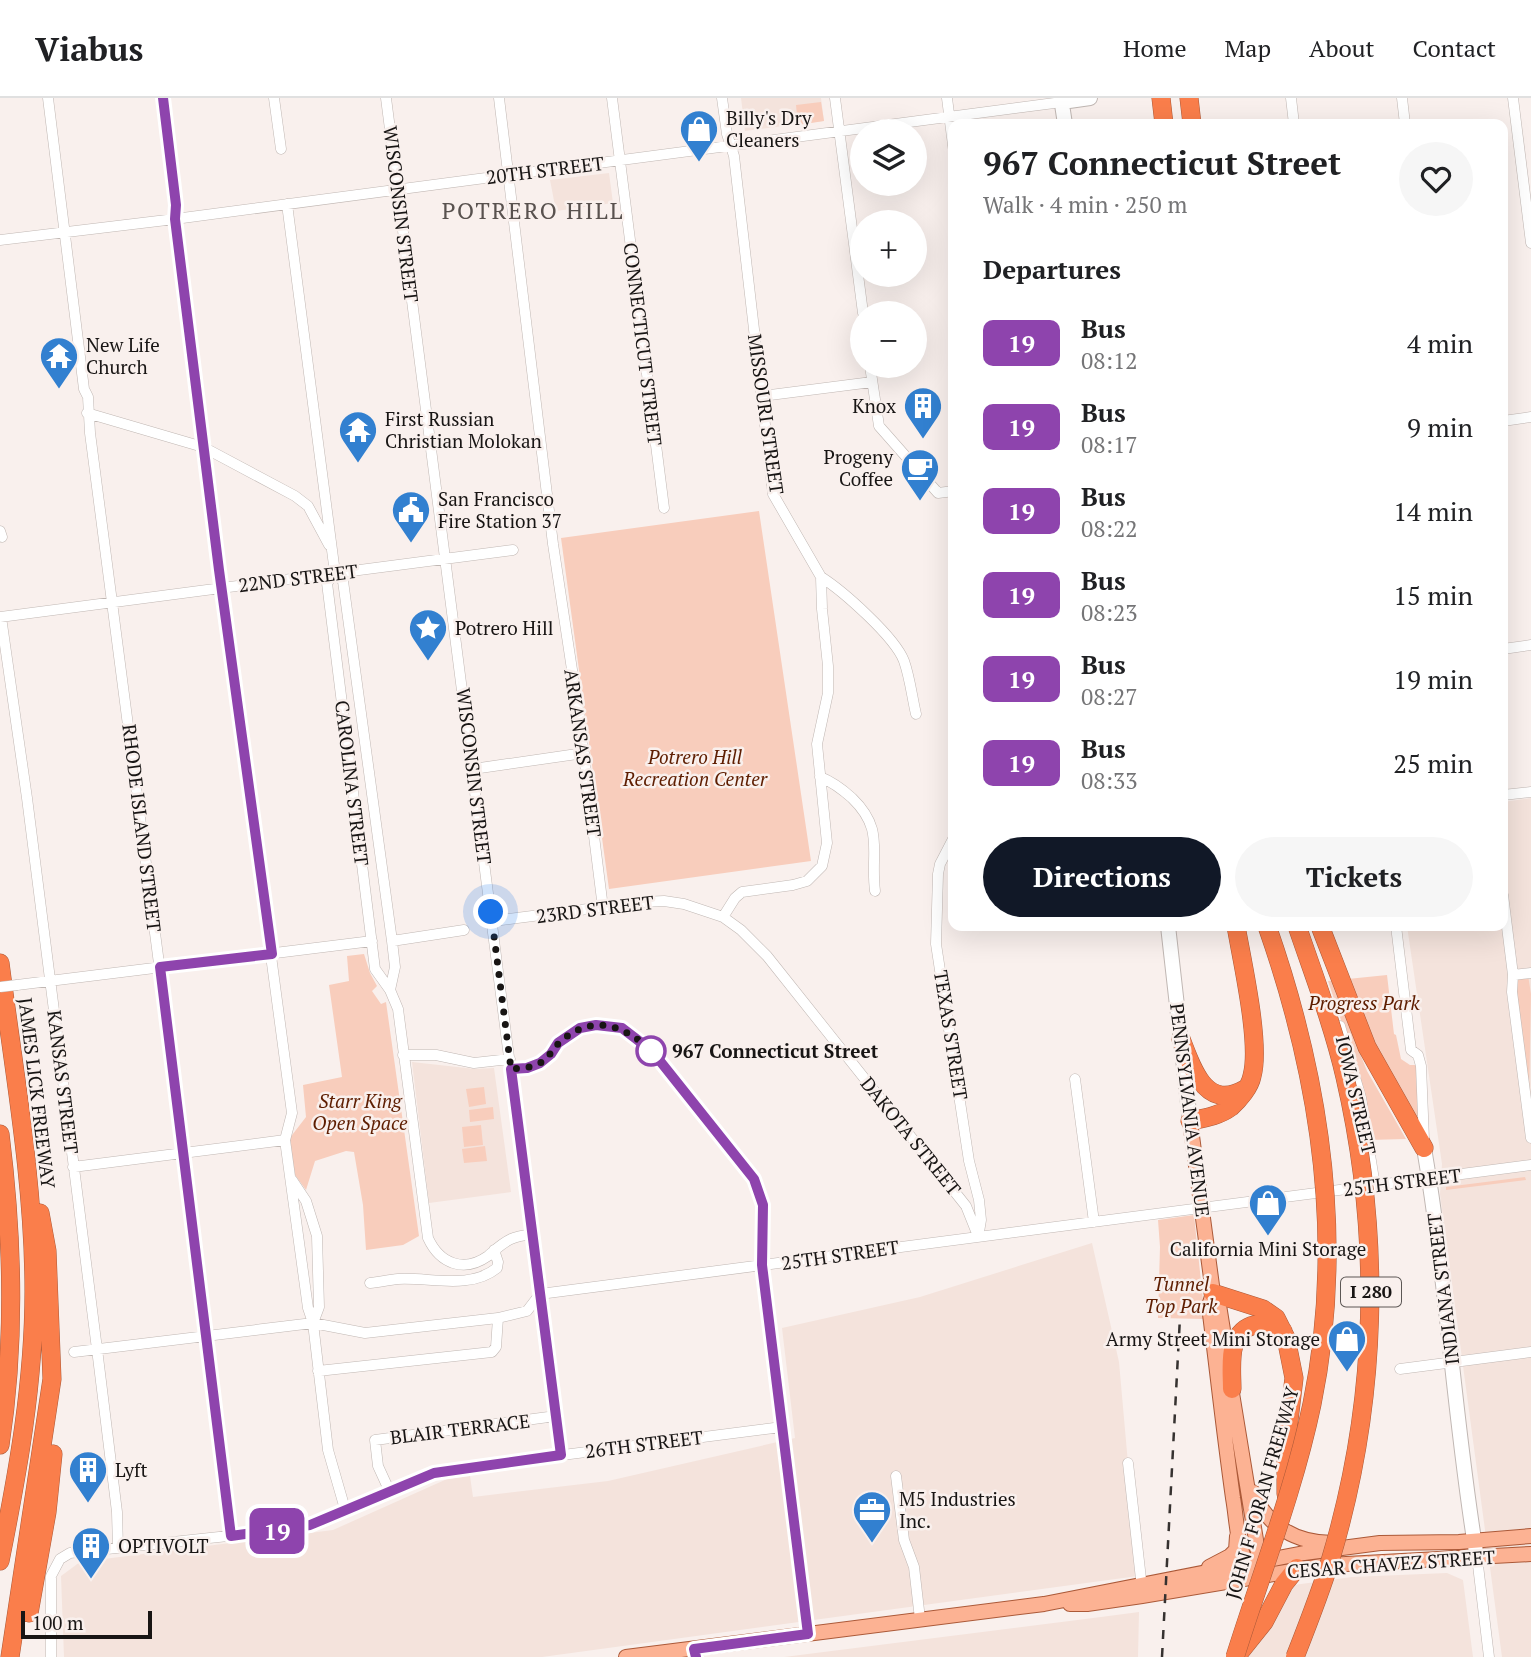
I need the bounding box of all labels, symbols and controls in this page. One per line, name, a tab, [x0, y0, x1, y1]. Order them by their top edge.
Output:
text: Viabus	[35, 27, 143, 70]
text: Home	[1123, 32, 1187, 64]
text: Map	[1225, 32, 1271, 64]
text: About	[1309, 32, 1375, 64]
text: Contact	[1413, 32, 1496, 64]
place label: Billy's Dry Cleaners	[726, 105, 812, 152]
shop icon: Billy's Dry Cleaners	[678, 108, 720, 163]
map controls	[850, 119, 927, 378]
button: layers	[850, 119, 927, 196]
street label: WISCONSIN STREET	[378, 124, 425, 304]
text: 967 Connecticut Street	[983, 141, 1341, 184]
button: heart	[1399, 142, 1473, 216]
street label: 20TH STREET	[485, 150, 605, 189]
text: Walk · 4 min · 250 m	[983, 189, 1187, 220]
district label: POTRERO HILL	[442, 195, 624, 226]
button: +	[850, 210, 927, 287]
street label: CONNECTICUT STREET	[619, 241, 668, 447]
text: Departures	[983, 252, 1121, 286]
button: −	[850, 301, 927, 378]
text: Bus	[1081, 311, 1126, 345]
text: 4 min	[1407, 326, 1473, 360]
text: 19	[1008, 327, 1035, 359]
place label: New Life Church	[86, 332, 160, 379]
street label: MISSOURI STREET	[743, 332, 790, 496]
temple icon: New Life Church	[38, 335, 80, 390]
text: 08:12	[1081, 345, 1138, 376]
building icon: Knox	[902, 385, 944, 440]
place label: Knox	[852, 393, 896, 418]
text: Bus	[1081, 395, 1126, 429]
place label: First Russian Christian Molokan	[385, 406, 542, 453]
temple icon: First Russian Christian Molokan	[337, 409, 379, 464]
text: 9 min	[1407, 410, 1473, 444]
text: 19	[1008, 411, 1035, 443]
text: 08:17	[1081, 429, 1138, 460]
place label: Progeny Coffee	[823, 444, 893, 491]
cafe icon: Progeny Coffee	[899, 447, 941, 502]
text: Bus	[1081, 479, 1126, 513]
place label: San Francisco Fire Station 37	[438, 486, 562, 533]
public building icon: San Francisco Fire Station 37	[390, 489, 432, 544]
text: 14 min	[1393, 494, 1473, 528]
text: 19	[1008, 495, 1035, 527]
text: 08:22	[1081, 513, 1138, 544]
street label: 22ND STREET	[237, 558, 359, 597]
text: Bus	[1081, 563, 1126, 597]
text: 15 min	[1393, 578, 1473, 612]
text: 19	[1008, 579, 1035, 611]
text: 08:23	[1081, 597, 1138, 628]
place icon: Potrero Hill	[407, 607, 449, 662]
place label: Potrero Hill	[455, 615, 553, 640]
text: Bus	[1081, 647, 1126, 681]
text: 19 min	[1393, 662, 1473, 696]
text: 19	[1008, 663, 1035, 695]
street label: ARKANSAS STREET	[559, 667, 608, 839]
text: 08:27	[1081, 681, 1138, 712]
street label: WISCONSIN STREET	[451, 686, 498, 866]
street label: CAROLINA STREET	[330, 699, 375, 867]
street label: RHODE ISLAND STREET	[117, 723, 168, 934]
text: Bus	[1081, 731, 1126, 765]
park label: Potrero Hill Recreation Center	[622, 744, 768, 791]
text: 25 min	[1393, 746, 1473, 780]
text: 19	[1008, 747, 1035, 779]
text: 08:33	[1081, 765, 1138, 796]
button: Directions	[983, 837, 1221, 917]
button: Tickets	[1235, 837, 1473, 917]
street label: 23RD STREET	[535, 889, 655, 928]
your location	[473, 894, 508, 929]
street label: TEXAS STREET	[929, 968, 974, 1102]
park label: Progress Park	[1307, 990, 1421, 1015]
street label: JAMES LICK FREEWAY	[13, 996, 62, 1191]
street label: PENNSYLVANIA AVENUE	[1165, 1001, 1216, 1218]
street label: KANSAS STREET	[42, 1009, 85, 1155]
street label: IOWA STREET	[1331, 1033, 1382, 1157]
marker: 967 Connecticut Street	[636, 1036, 666, 1066]
place label: 967 Connecticut Street	[672, 1038, 879, 1063]
street label: DAKOTA STREET	[856, 1071, 967, 1200]
park label: Starr King Open Space	[312, 1088, 408, 1135]
street label: 25TH STREET	[1342, 1162, 1462, 1201]
shop icon: California Mini Storage	[1247, 1182, 1289, 1237]
street label: INDIANA STREET	[1421, 1211, 1464, 1366]
street label: 25TH STREET	[780, 1234, 901, 1275]
place label: California Mini Storage	[1170, 1236, 1366, 1261]
park label: Tunnel Top Park	[1145, 1271, 1218, 1318]
road number: I 280	[1341, 1278, 1401, 1307]
shop icon: Army Street Mini Storage	[1326, 1318, 1368, 1373]
place label: Army Street Mini Storage	[1106, 1326, 1320, 1351]
street label: JOHN F FORAN FREEWAY	[1219, 1383, 1304, 1602]
street label: BLAIR TERRACE	[389, 1408, 531, 1449]
street label: 26TH STREET	[584, 1424, 704, 1463]
building icon: Lyft	[67, 1449, 109, 1504]
place label: Lyft	[115, 1457, 147, 1482]
place label: M5 Industries Inc.	[899, 1486, 1016, 1533]
office icon: M5 Industries Inc.	[851, 1489, 893, 1544]
line badge: 19	[246, 1508, 308, 1554]
text: 19	[263, 1515, 291, 1547]
building icon: OPTIVOLT	[70, 1525, 112, 1580]
place label: OPTIVOLT	[118, 1533, 209, 1558]
street label: CESAR CHAVEZ STREET	[1286, 1544, 1496, 1583]
scale bar	[21, 1608, 152, 1640]
text: 100 m	[32, 1610, 83, 1635]

